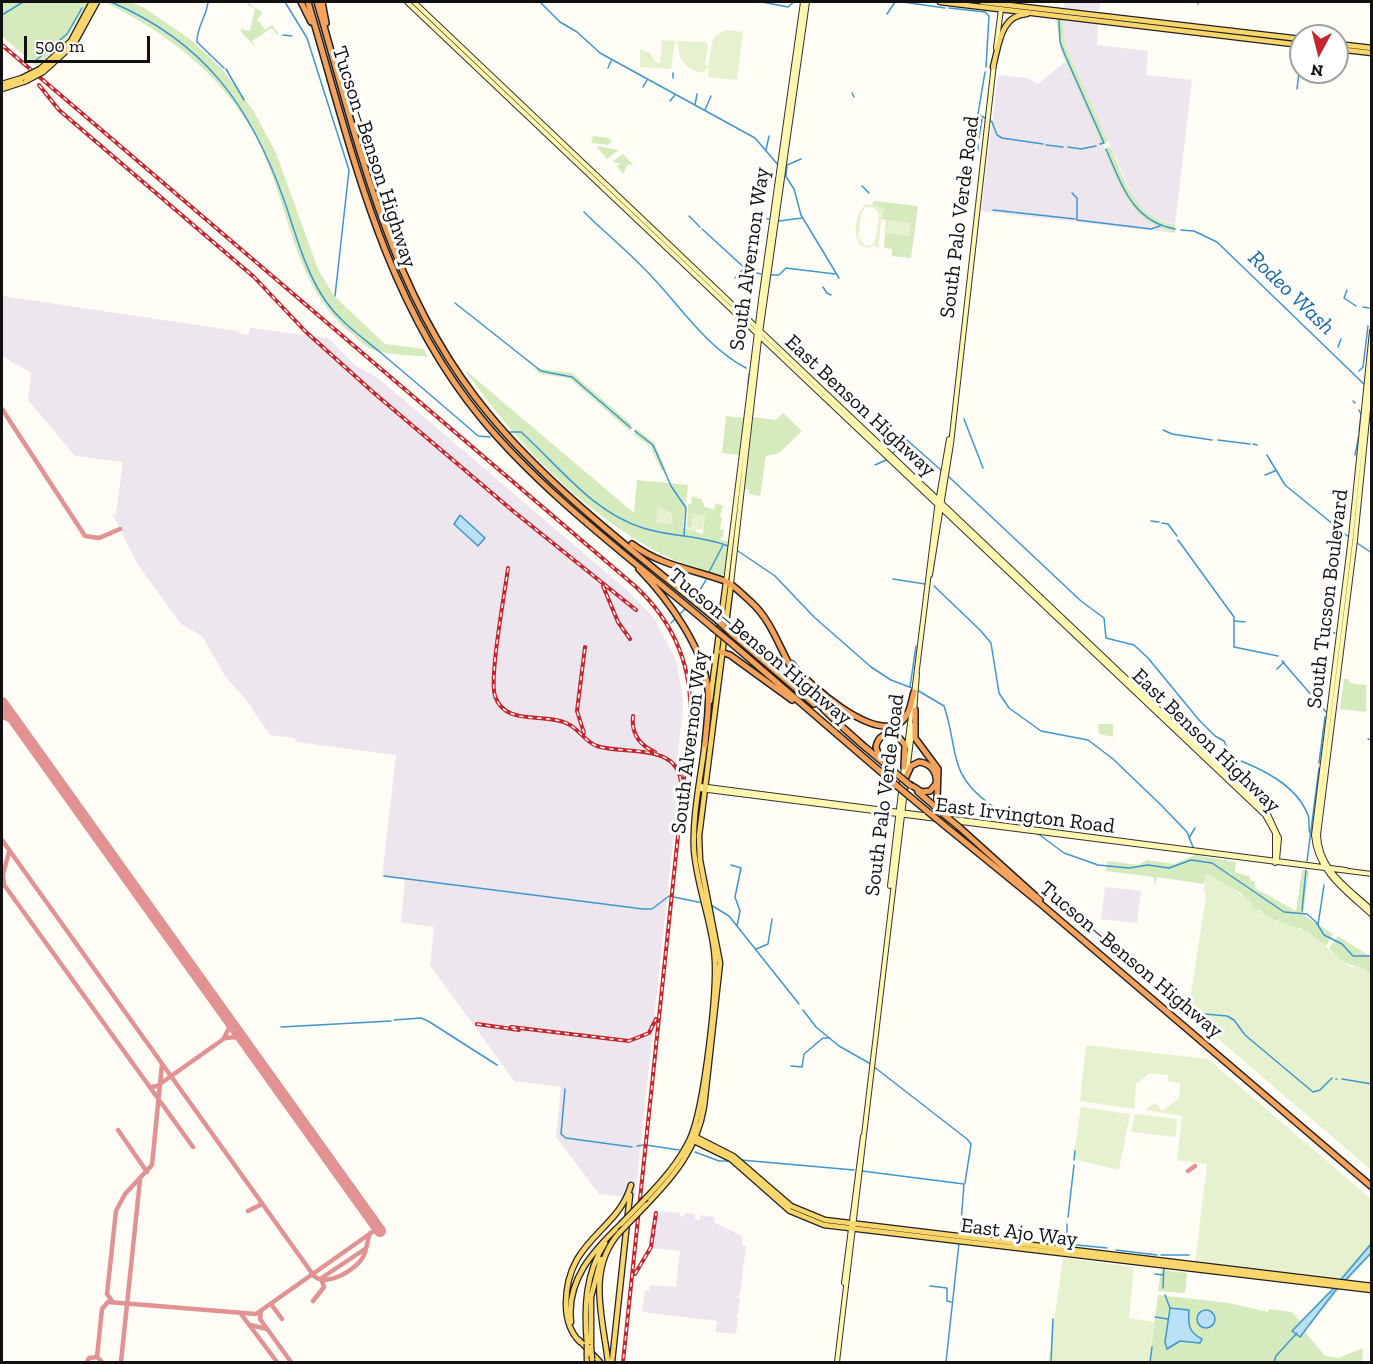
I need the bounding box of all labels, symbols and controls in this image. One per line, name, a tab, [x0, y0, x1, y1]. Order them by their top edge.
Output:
scale bar	[27, 24, 153, 62]
north arrow	[1289, 24, 1349, 84]
text: 500 m	[35, 35, 85, 57]
street label: Tucson–Benson Highway	[326, 43, 422, 271]
text: N	[1310, 60, 1324, 81]
street label: South Palo Verde Road	[935, 114, 985, 320]
street label: South Alvernon Way	[725, 166, 775, 352]
water label: Rodeo Wash	[1242, 245, 1340, 341]
street label: East Benson Highway	[779, 330, 941, 482]
street label: South Tucson Boulevard	[1302, 488, 1354, 710]
street label: Tucson–Benson Highway	[663, 563, 857, 731]
street label: South Alvernon Way	[666, 649, 714, 835]
street label: East Benson Highway	[1126, 664, 1286, 818]
street label: South Palo Verde Road	[860, 692, 910, 898]
street label: East Irvington Road	[934, 792, 1116, 840]
street label: Tucson–Benson Highway	[1034, 876, 1228, 1044]
street label: East Ajo Way	[959, 1213, 1079, 1253]

